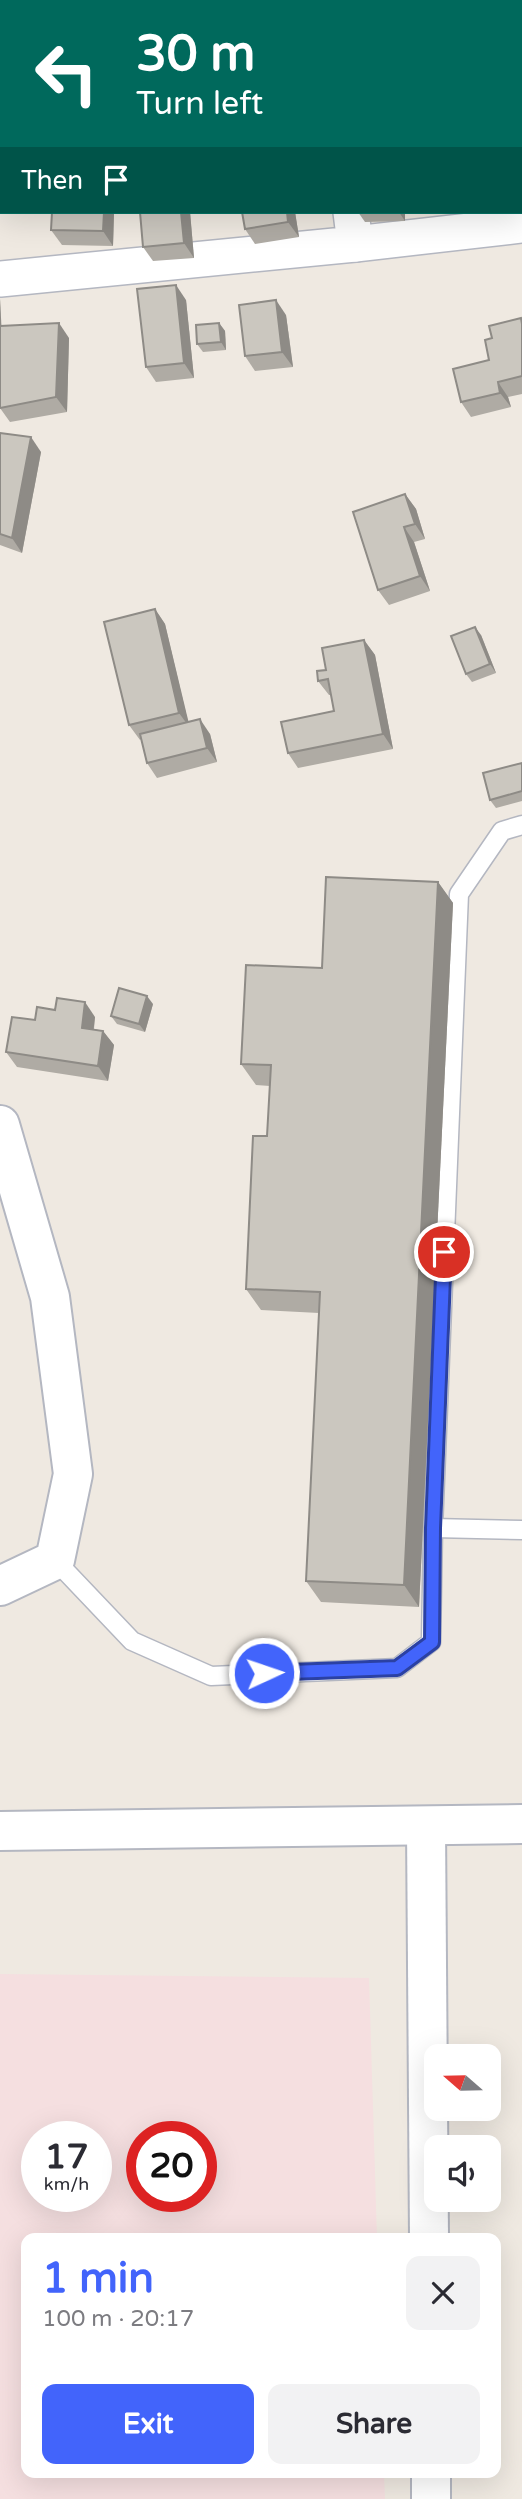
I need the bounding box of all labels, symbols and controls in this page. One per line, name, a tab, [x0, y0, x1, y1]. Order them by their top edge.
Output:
text: 30 m	[136, 25, 255, 84]
icon: left	[21, 28, 112, 119]
text: Turn left	[136, 85, 263, 123]
icon: arrive	[97, 161, 135, 199]
text: Then	[21, 165, 83, 196]
pin	[414, 1222, 474, 1282]
icon: arrive	[425, 1233, 463, 1271]
position arrow	[227, 1636, 301, 1710]
north arrow	[424, 2044, 500, 2121]
map controls	[424, 2044, 501, 2212]
speed limit sign: 20	[126, 2121, 217, 2212]
button: sound	[424, 2135, 501, 2212]
text: 17	[45, 2136, 88, 2178]
text: km/h	[44, 2173, 89, 2195]
text: 1 min	[42, 2253, 154, 2304]
button: close	[406, 2256, 480, 2330]
text: 100 m · 20:17	[42, 2305, 194, 2333]
button: Exit	[42, 2384, 254, 2464]
button: Share	[268, 2384, 480, 2464]

